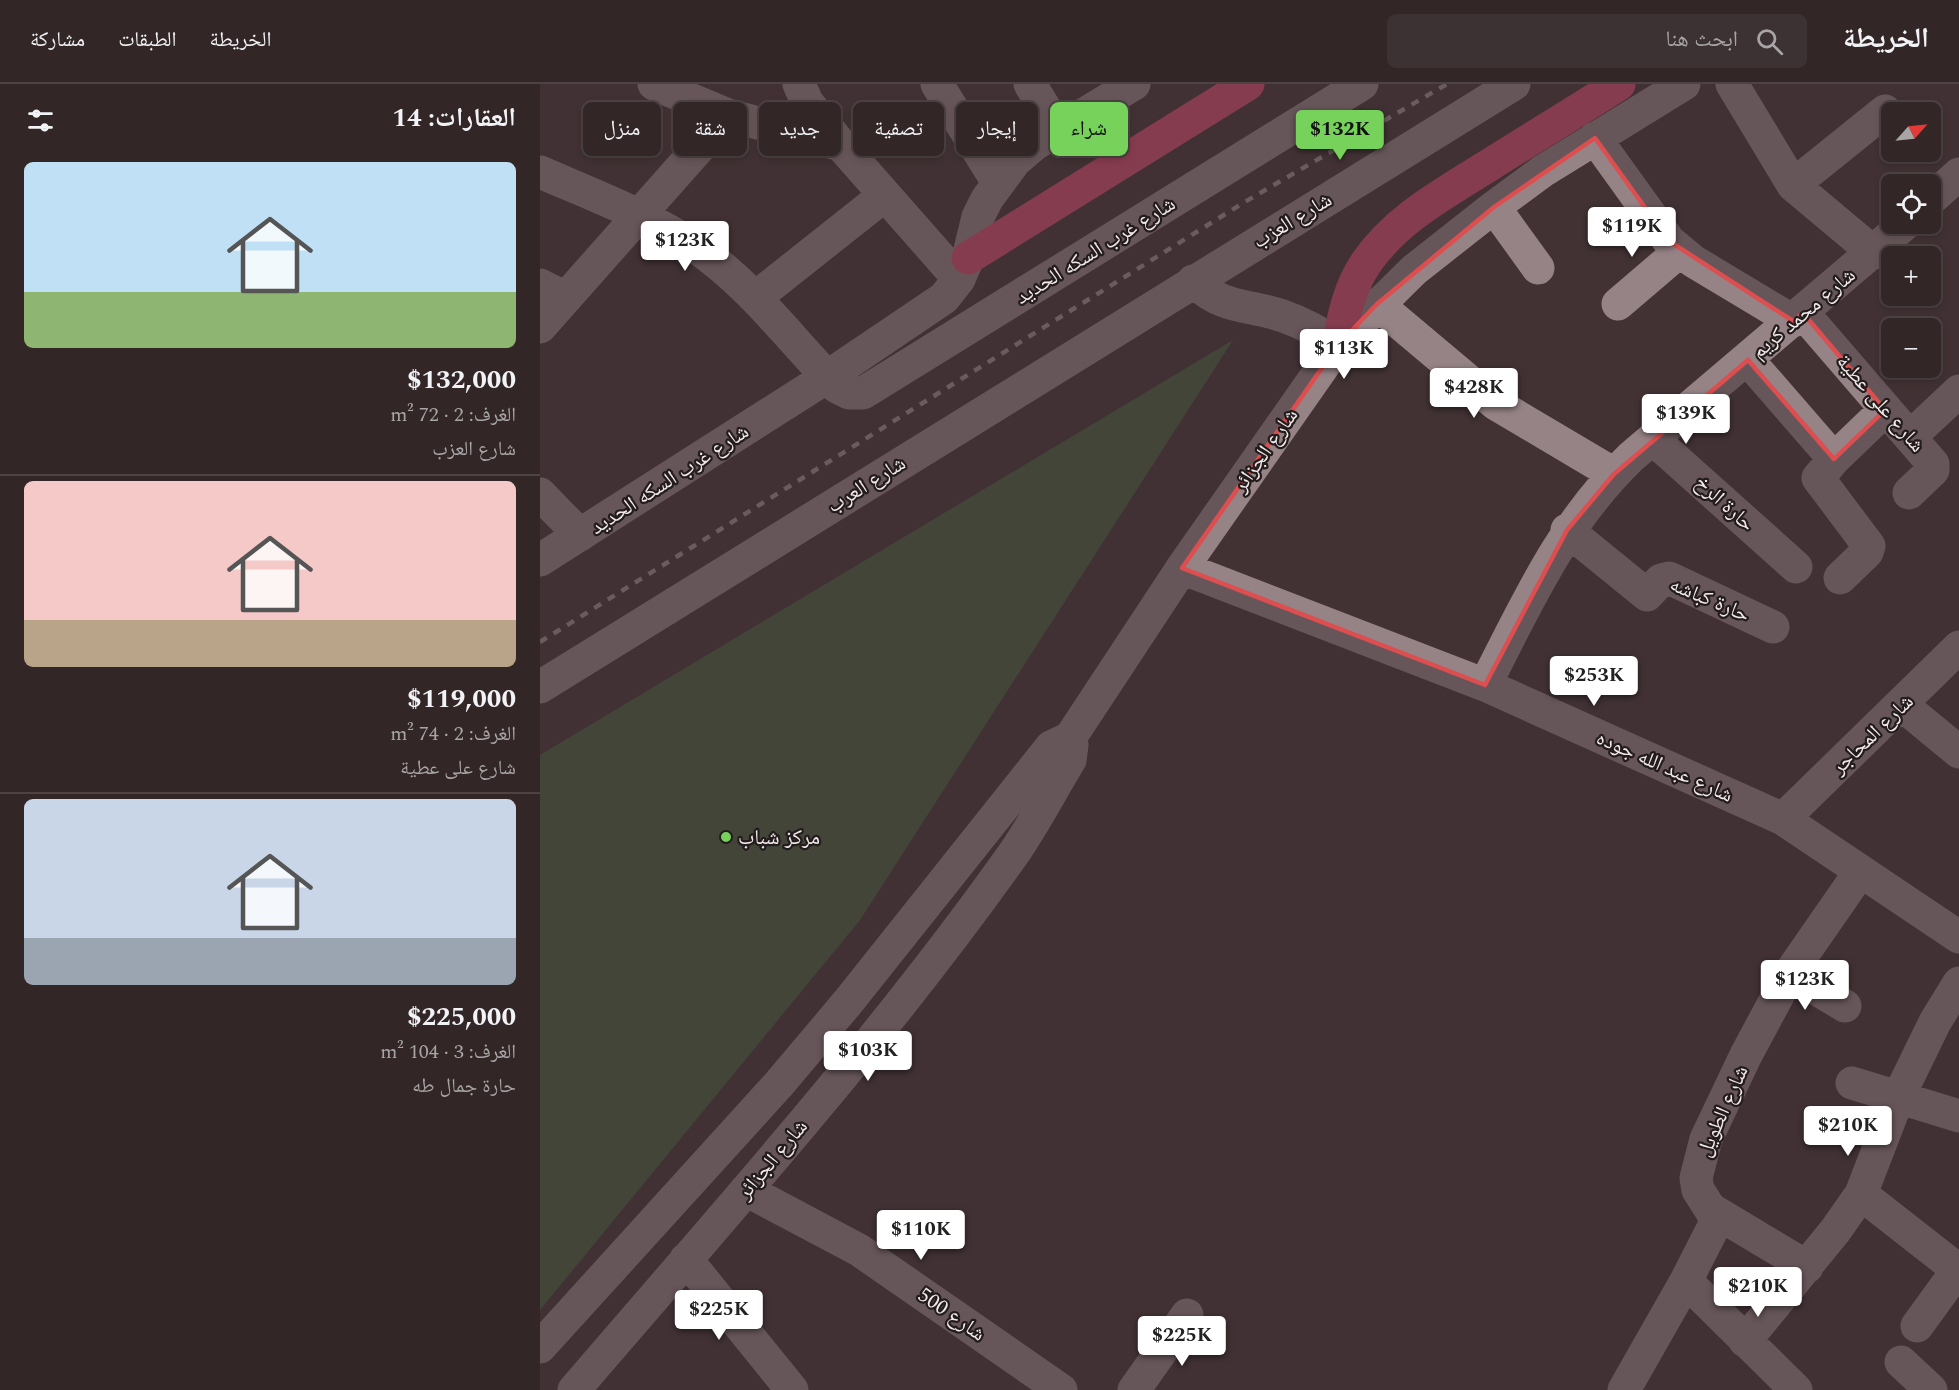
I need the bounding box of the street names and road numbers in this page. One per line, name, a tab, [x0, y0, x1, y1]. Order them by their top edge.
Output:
street label: شارع العزب	[1247, 184, 1338, 257]
street label: شارع غرب السكه الحديد	[1009, 189, 1182, 313]
street label: شارع محمد كريم	[1744, 260, 1863, 367]
street label: شارع على عطية	[1828, 347, 1932, 460]
street label: شارع الجزائر	[1225, 402, 1307, 500]
street label: شارع غرب السكه الحديد	[584, 416, 755, 543]
street label: شارع العرب	[821, 448, 912, 522]
street label: حارة الرخ	[1687, 468, 1762, 540]
street label: حارة كباشه	[1665, 569, 1755, 631]
street label: شارع المحاجر	[1823, 687, 1921, 783]
street label: شارع عبد الله جوده	[1591, 722, 1738, 811]
street label: شارع الطويل	[1689, 1060, 1757, 1162]
street label: شارع الجزائر	[729, 1112, 816, 1208]
street label: شارع 500	[911, 1280, 992, 1350]

